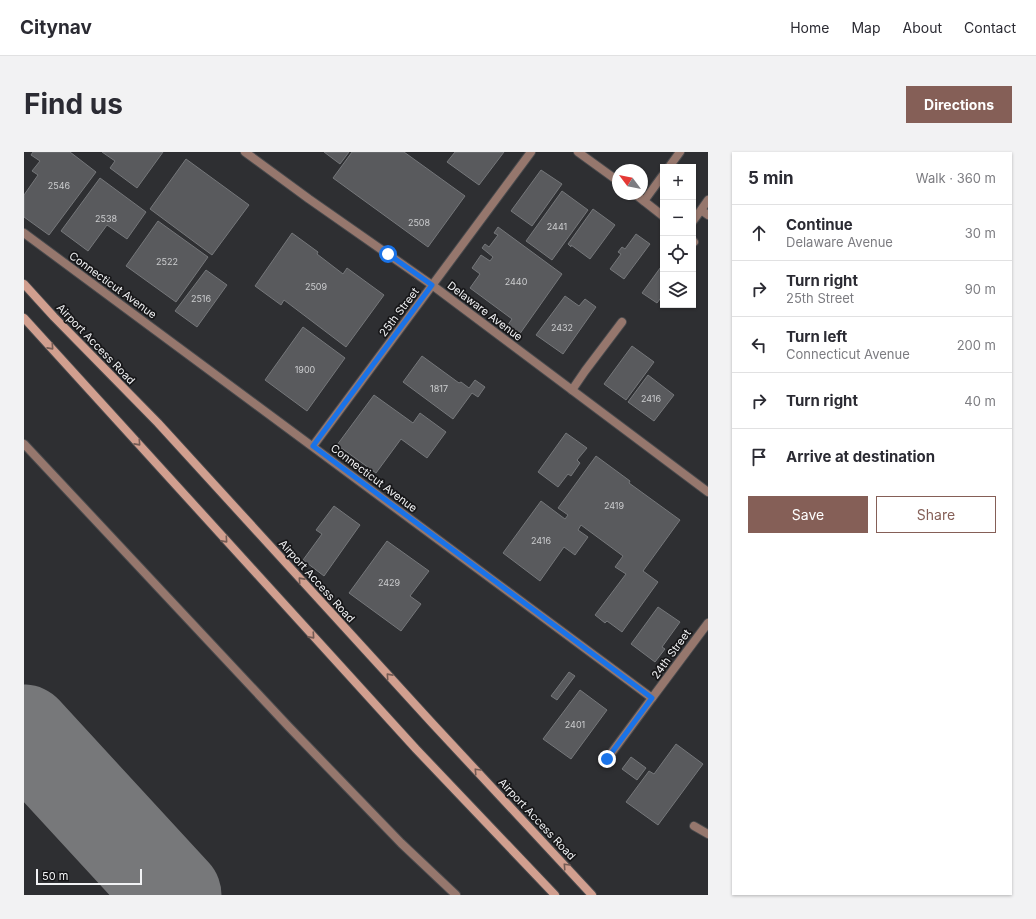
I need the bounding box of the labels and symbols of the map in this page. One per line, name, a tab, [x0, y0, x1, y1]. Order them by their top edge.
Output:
north arrow	[612, 164, 648, 200]
house number: 2546	[48, 180, 71, 191]
house number: 2538	[95, 213, 117, 224]
house number: 2508	[408, 217, 431, 228]
house number: 2441	[547, 221, 567, 232]
route start	[379, 245, 397, 263]
street label: Connecticut Avenue	[67, 249, 159, 321]
house number: 2522	[156, 256, 178, 267]
house number: 2440	[505, 276, 528, 287]
street label: Delaware Avenue	[445, 278, 525, 344]
house number: 2509	[305, 281, 328, 292]
street label: 25th Street	[376, 284, 422, 339]
house number: 2516	[191, 293, 212, 304]
street label: Airport Access Road	[54, 301, 138, 387]
house number: 2432	[551, 322, 573, 333]
one-way arrow	[46, 342, 53, 349]
house number: 1900	[295, 364, 316, 375]
house number: 1817	[430, 383, 448, 394]
house number: 2416	[641, 393, 662, 404]
one-way arrow	[133, 438, 140, 446]
street label: Connecticut Avenue	[328, 441, 420, 515]
house number: 2419	[604, 500, 625, 511]
one-way arrow	[220, 535, 227, 542]
house number: 2416	[531, 535, 552, 546]
street label: Airport Access Road	[276, 537, 358, 625]
one-way arrow	[298, 577, 306, 585]
house number: 2429	[378, 577, 401, 588]
street label: 24th Street	[648, 626, 694, 682]
one-way arrow	[307, 631, 315, 639]
one-way arrow	[386, 673, 393, 681]
house number: 2401	[565, 719, 585, 730]
route end	[598, 750, 616, 768]
one-way arrow	[475, 769, 482, 776]
street label: Airport Access Road	[495, 775, 579, 863]
one-way arrow	[563, 863, 570, 871]
scale bar	[36, 867, 142, 886]

